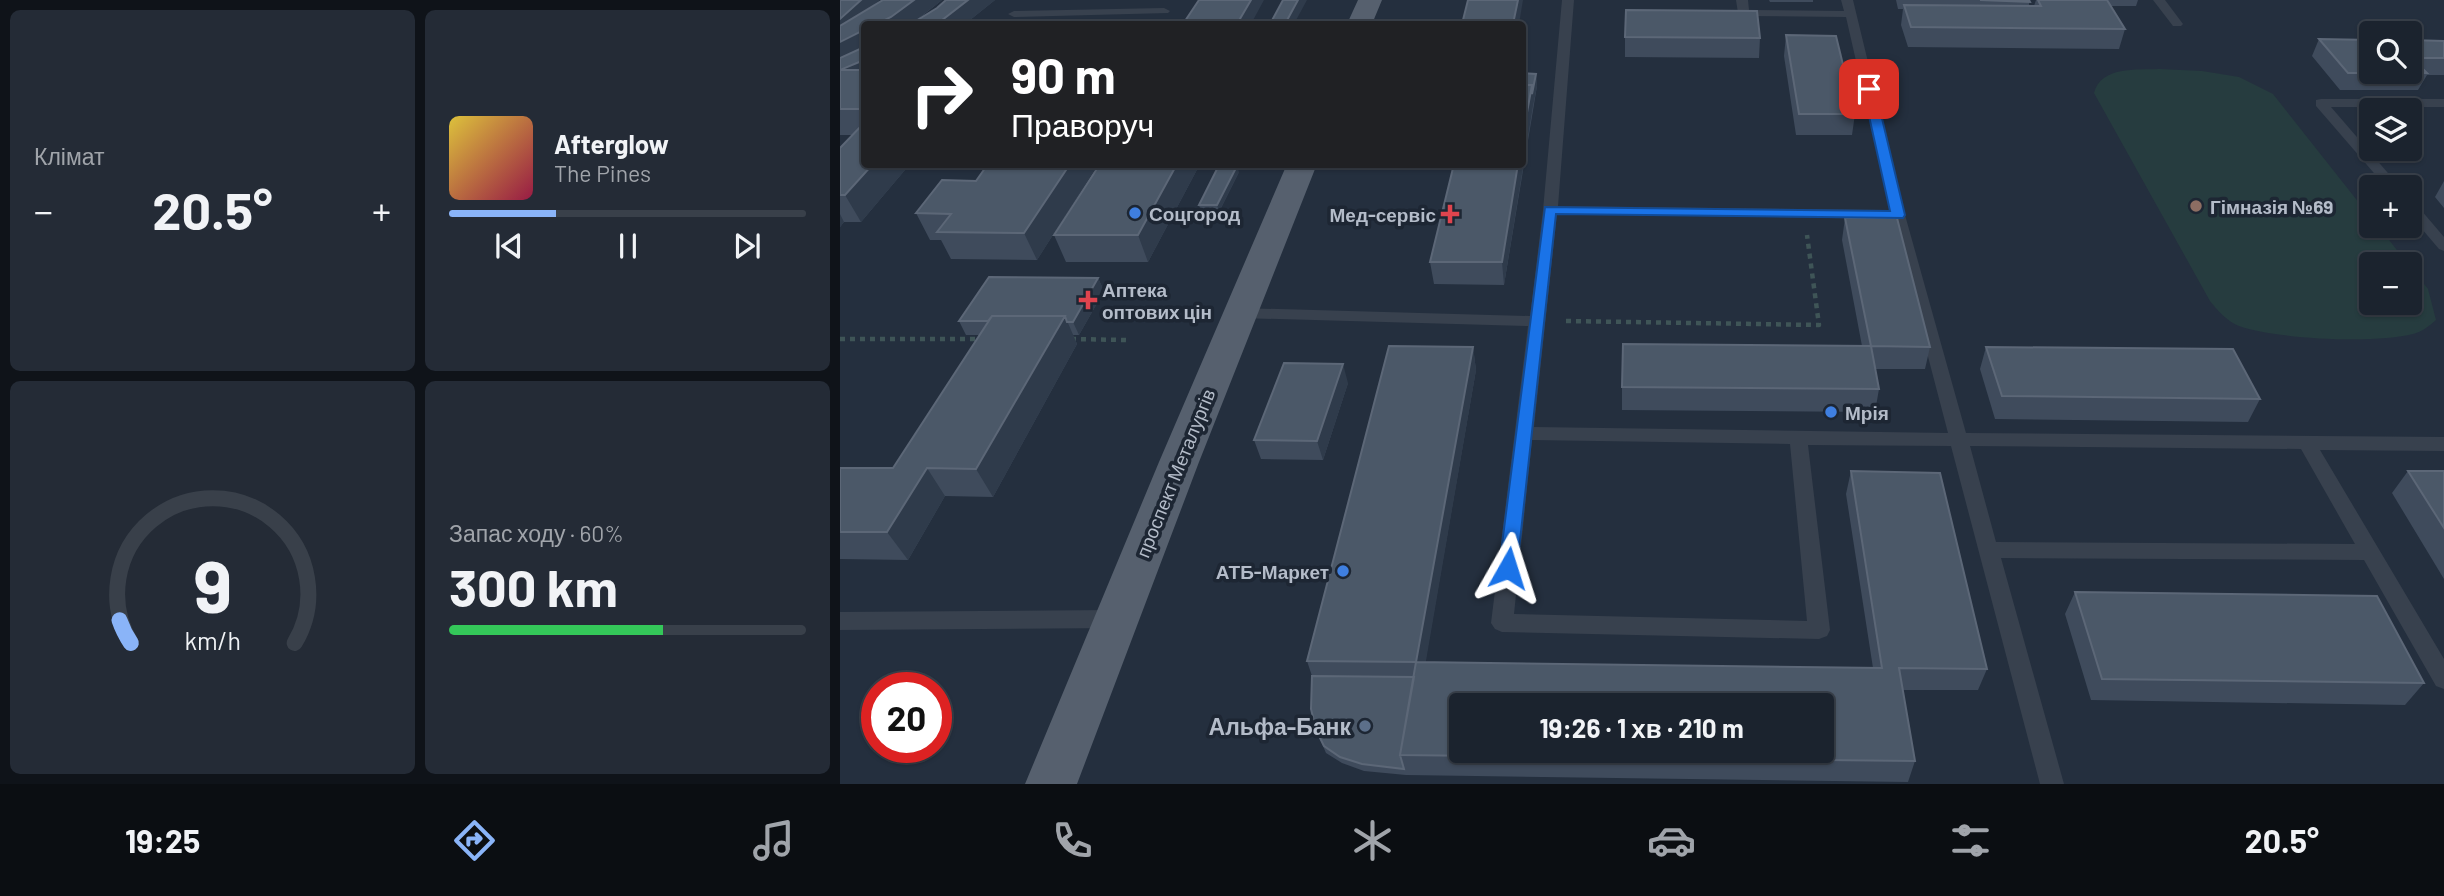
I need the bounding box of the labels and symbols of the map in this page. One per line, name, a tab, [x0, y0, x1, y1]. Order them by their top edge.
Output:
pin	[1839, 59, 1899, 119]
place label: Гімназія №69	[2210, 195, 2333, 218]
marker: Гімназія №69	[2188, 198, 2204, 214]
place label: Соцгород	[1149, 202, 1240, 225]
place label: Мед-сервіс	[1330, 203, 1436, 226]
marker: Соцгород	[1127, 205, 1143, 221]
marker: Мед-сервіс	[1442, 206, 1458, 222]
place label: Аптека оптових цін	[1102, 278, 1212, 323]
marker: Аптека оптових цін	[1080, 292, 1096, 308]
street label: проспект Металургів	[1131, 385, 1219, 561]
place label: Мрія	[1845, 401, 1889, 424]
marker: Мрія	[1823, 404, 1839, 420]
position arrow	[1471, 531, 1545, 605]
place label: АТБ-Маркет	[1216, 560, 1329, 583]
marker: АТБ-Маркет	[1335, 563, 1351, 579]
speed limit sign: 20	[861, 672, 952, 763]
place label: Альфа-Банк	[1209, 712, 1351, 740]
marker: Альфа-Банк	[1357, 718, 1373, 734]

